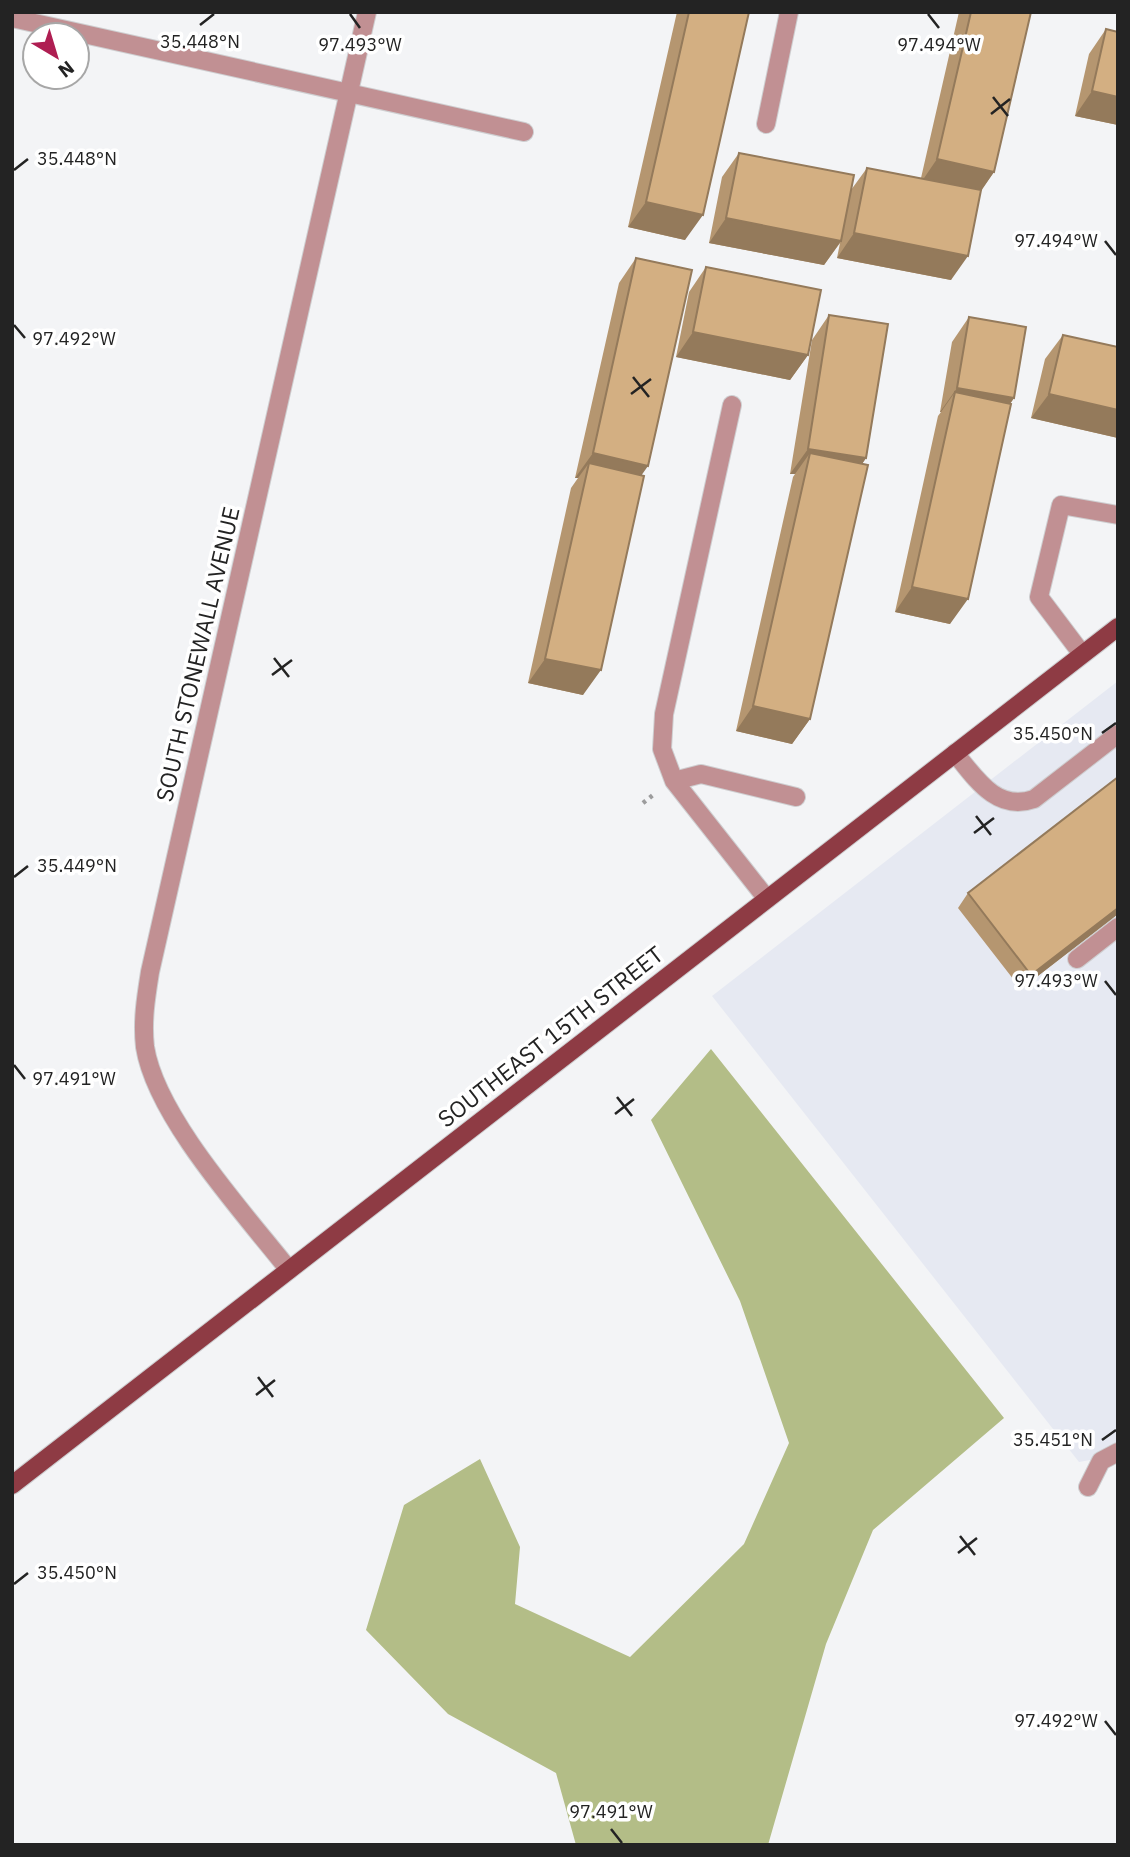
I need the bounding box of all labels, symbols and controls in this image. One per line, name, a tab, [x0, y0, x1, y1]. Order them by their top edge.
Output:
north arrow	[21, 21, 91, 91]
text: 35.448°N	[160, 30, 240, 53]
text: 97.493°W	[318, 33, 402, 56]
text: 97.494°W	[897, 33, 981, 56]
text: N	[54, 56, 79, 83]
text: 35.448°N	[37, 147, 117, 170]
text: 97.494°W	[1014, 229, 1098, 252]
text: 97.492°W	[32, 327, 116, 350]
street label: SOUTH STONEWALL AVENUE	[148, 504, 246, 804]
text: 35.450°N	[1013, 722, 1093, 745]
text: 35.449°N	[37, 854, 117, 877]
street label: SOUTHEAST 15TH STREET	[431, 939, 669, 1133]
text: 97.493°W	[1014, 969, 1098, 992]
text: 97.491°W	[32, 1067, 116, 1090]
text: 35.451°N	[1013, 1428, 1093, 1451]
text: 35.450°N	[37, 1561, 117, 1584]
text: 97.492°W	[1014, 1709, 1098, 1732]
text: 97.491°W	[569, 1800, 653, 1823]

